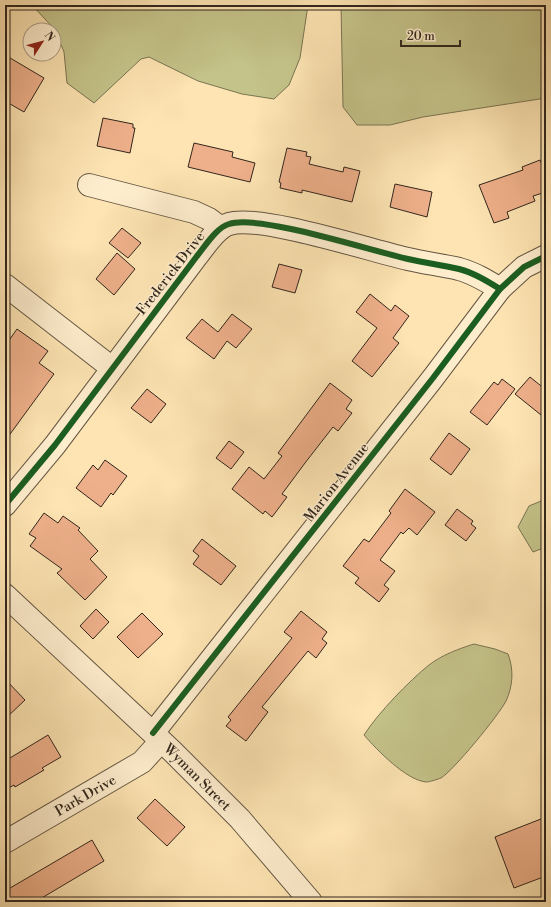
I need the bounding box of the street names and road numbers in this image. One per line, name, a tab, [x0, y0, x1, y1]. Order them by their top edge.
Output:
street label: Frederick Drive	[133, 228, 209, 319]
street label: Marion Avenue	[300, 439, 373, 526]
street label: Wyman Street	[159, 739, 235, 815]
street label: Park Drive	[52, 771, 120, 821]

